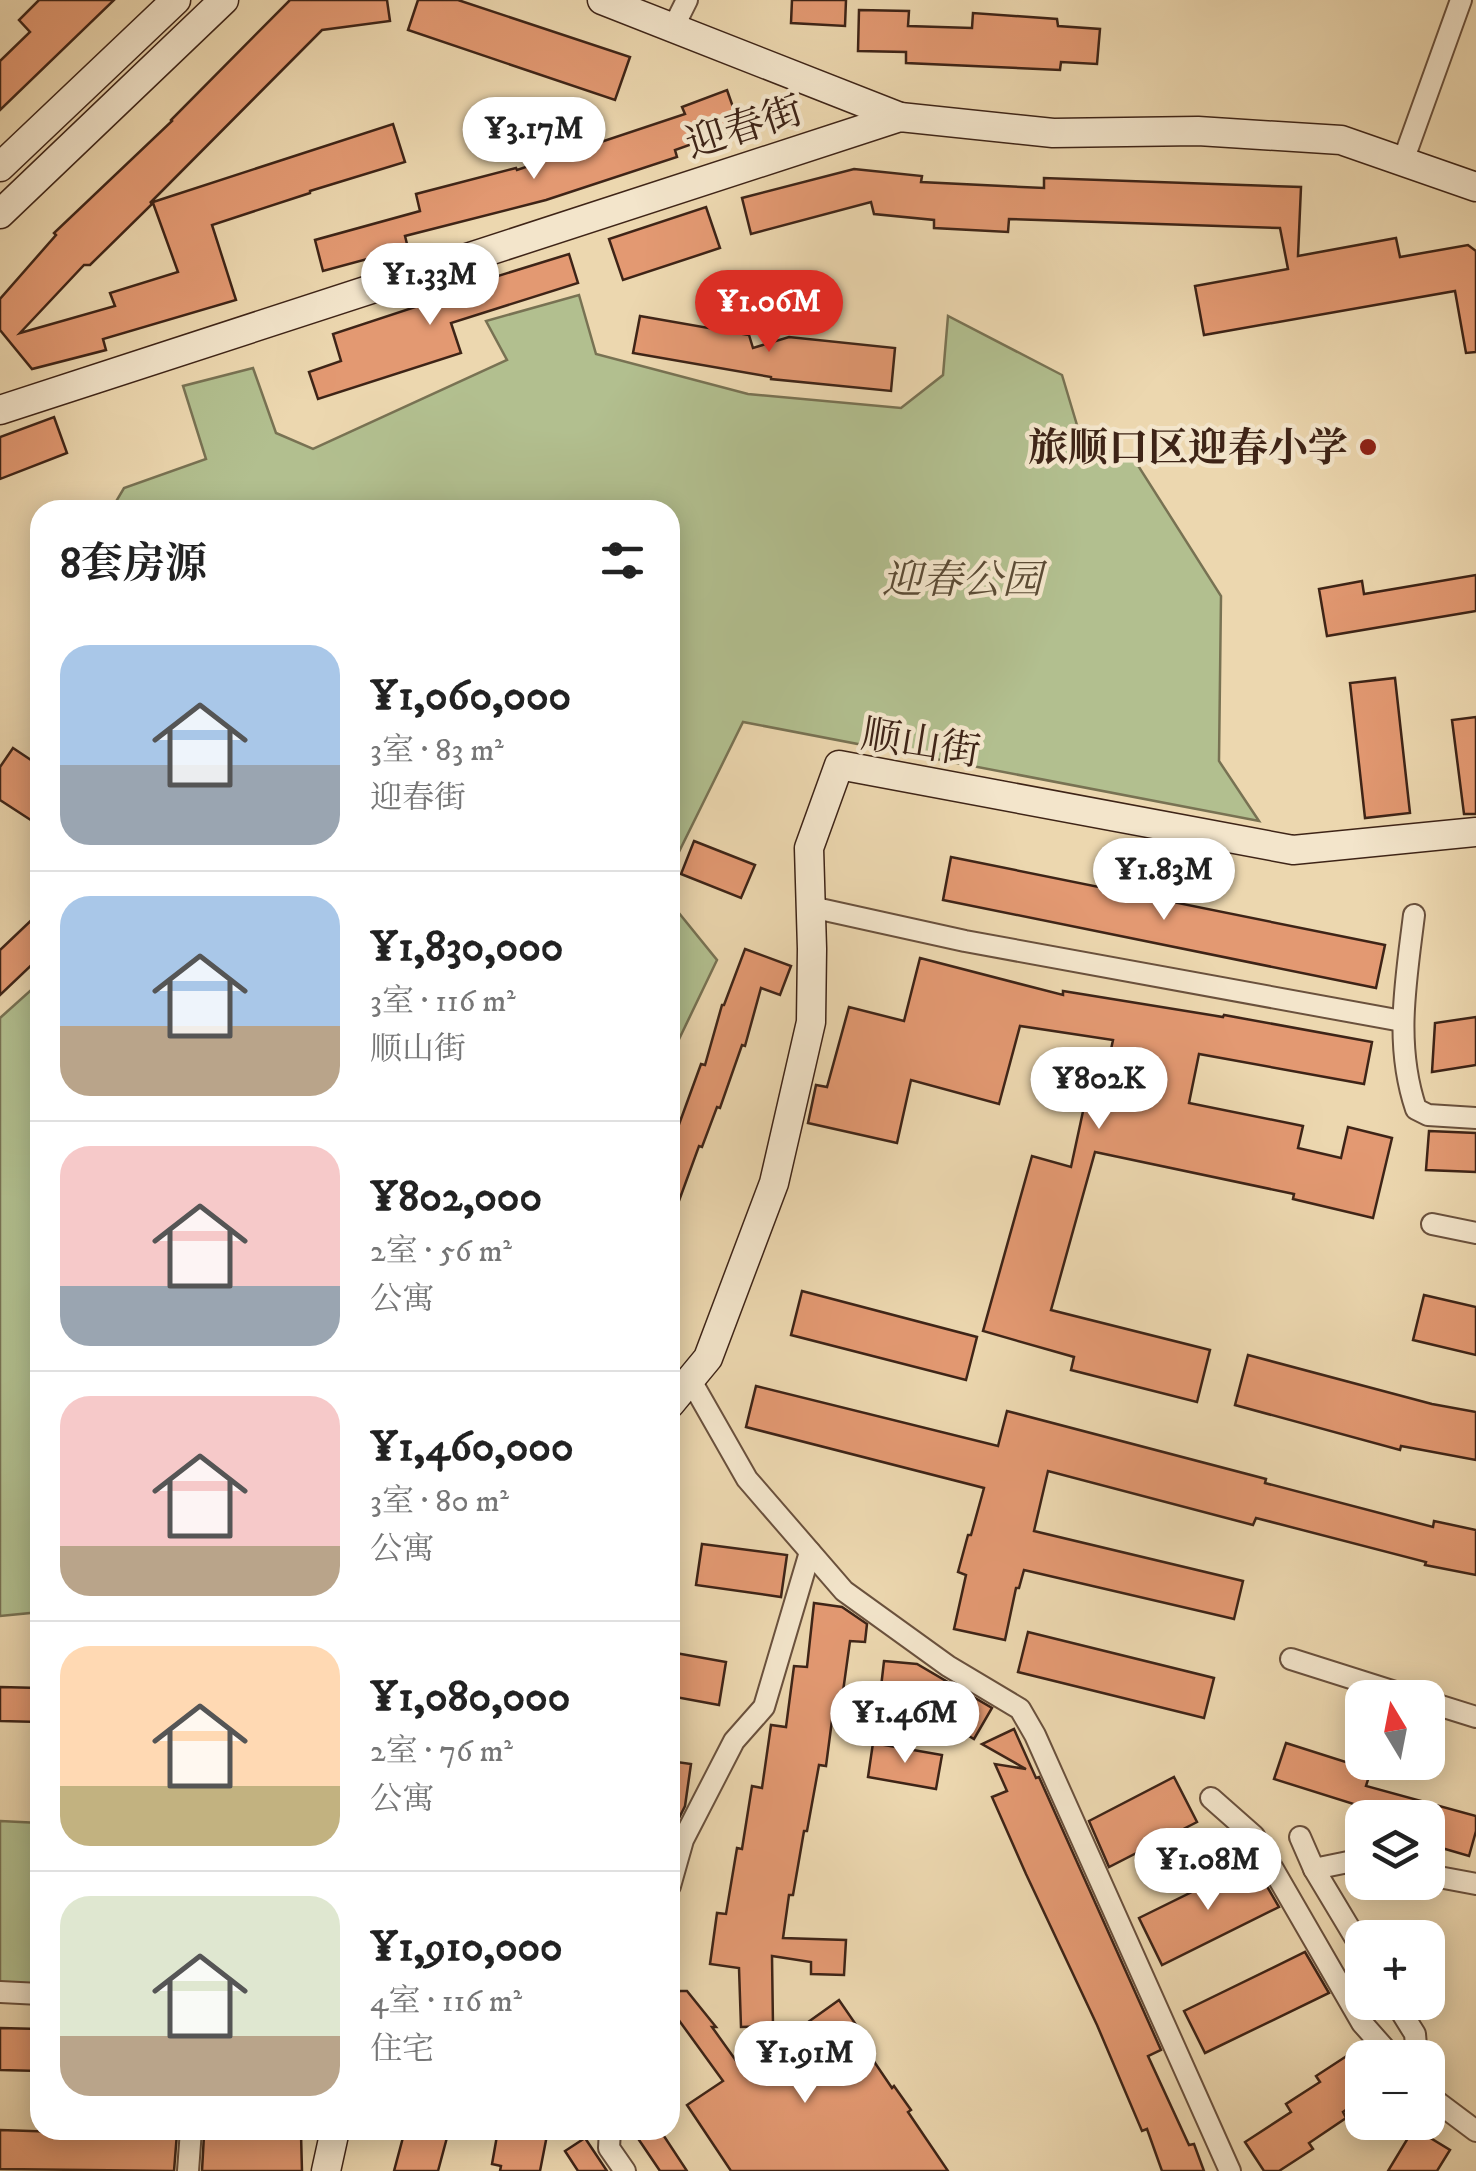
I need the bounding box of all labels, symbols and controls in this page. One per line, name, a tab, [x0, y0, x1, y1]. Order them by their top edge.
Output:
street label: 迎春街	[680, 87, 810, 171]
pin: ¥3.17M	[453, 97, 615, 182]
text: ¥3.17M	[485, 109, 583, 149]
pin: ¥1.33M	[349, 243, 511, 328]
text: ¥1.33M	[383, 255, 477, 295]
pin: ¥1.06M	[688, 270, 850, 355]
text: ¥1.06M	[717, 282, 821, 322]
place label: 旅顺口区迎春小学	[1028, 425, 1348, 475]
marker: 旅顺口区迎春小学	[1357, 436, 1379, 458]
icon: filters	[595, 533, 650, 588]
text: 8套房源	[60, 539, 207, 591]
park label: 迎春公园	[882, 557, 1048, 607]
text: ¥1,060,000	[370, 671, 571, 723]
icon: home	[140, 685, 260, 805]
street label: 顺山街	[857, 711, 984, 779]
text: 3室 · 83 m²	[370, 731, 504, 771]
text: 迎春街	[370, 779, 466, 819]
pin: ¥1.83M	[1083, 838, 1245, 923]
text: ¥1.83M	[1115, 850, 1213, 890]
text: ¥1,830,000	[370, 922, 563, 974]
icon: home	[140, 936, 260, 1056]
text: 3室 · 116 m²	[370, 982, 516, 1022]
text: 顺山街	[370, 1030, 466, 1070]
pin: ¥802K	[1029, 1047, 1169, 1132]
text: ¥802K	[1053, 1059, 1145, 1099]
text: ¥802,000	[370, 1172, 542, 1224]
icon: home	[140, 1186, 260, 1306]
text: 2室 · 56 m²	[370, 1232, 512, 1272]
text: 公寓	[370, 1280, 434, 1320]
text: ¥1,460,000	[370, 1422, 573, 1474]
icon: home	[140, 1436, 260, 1556]
text: 3室 · 80 m²	[370, 1482, 509, 1522]
text: 公寓	[370, 1530, 434, 1570]
text: ¥1,080,000	[370, 1672, 570, 1724]
north arrow	[1345, 1680, 1445, 1780]
map controls	[1345, 1680, 1445, 2140]
pin: ¥1.46M	[824, 1681, 986, 1766]
icon: home	[140, 1686, 260, 1806]
text: ¥1.46M	[852, 1693, 958, 1733]
text: 2室 · 76 m²	[370, 1732, 513, 1772]
text: 公寓	[370, 1780, 434, 1820]
button: layers	[1345, 1800, 1445, 1900]
pin: ¥1.08M	[1127, 1828, 1289, 1913]
text: ¥1.08M	[1156, 1840, 1260, 1880]
button: +	[1345, 1920, 1445, 2020]
text: ¥1,910,000	[370, 1922, 563, 1974]
icon: home	[140, 1936, 260, 2056]
text: 4室 · 116 m²	[370, 1982, 522, 2022]
pin: ¥1.91M	[724, 2021, 886, 2106]
text: 住宅	[370, 2030, 434, 2070]
text: ¥1.91M	[756, 2033, 854, 2073]
button: −	[1345, 2040, 1445, 2140]

